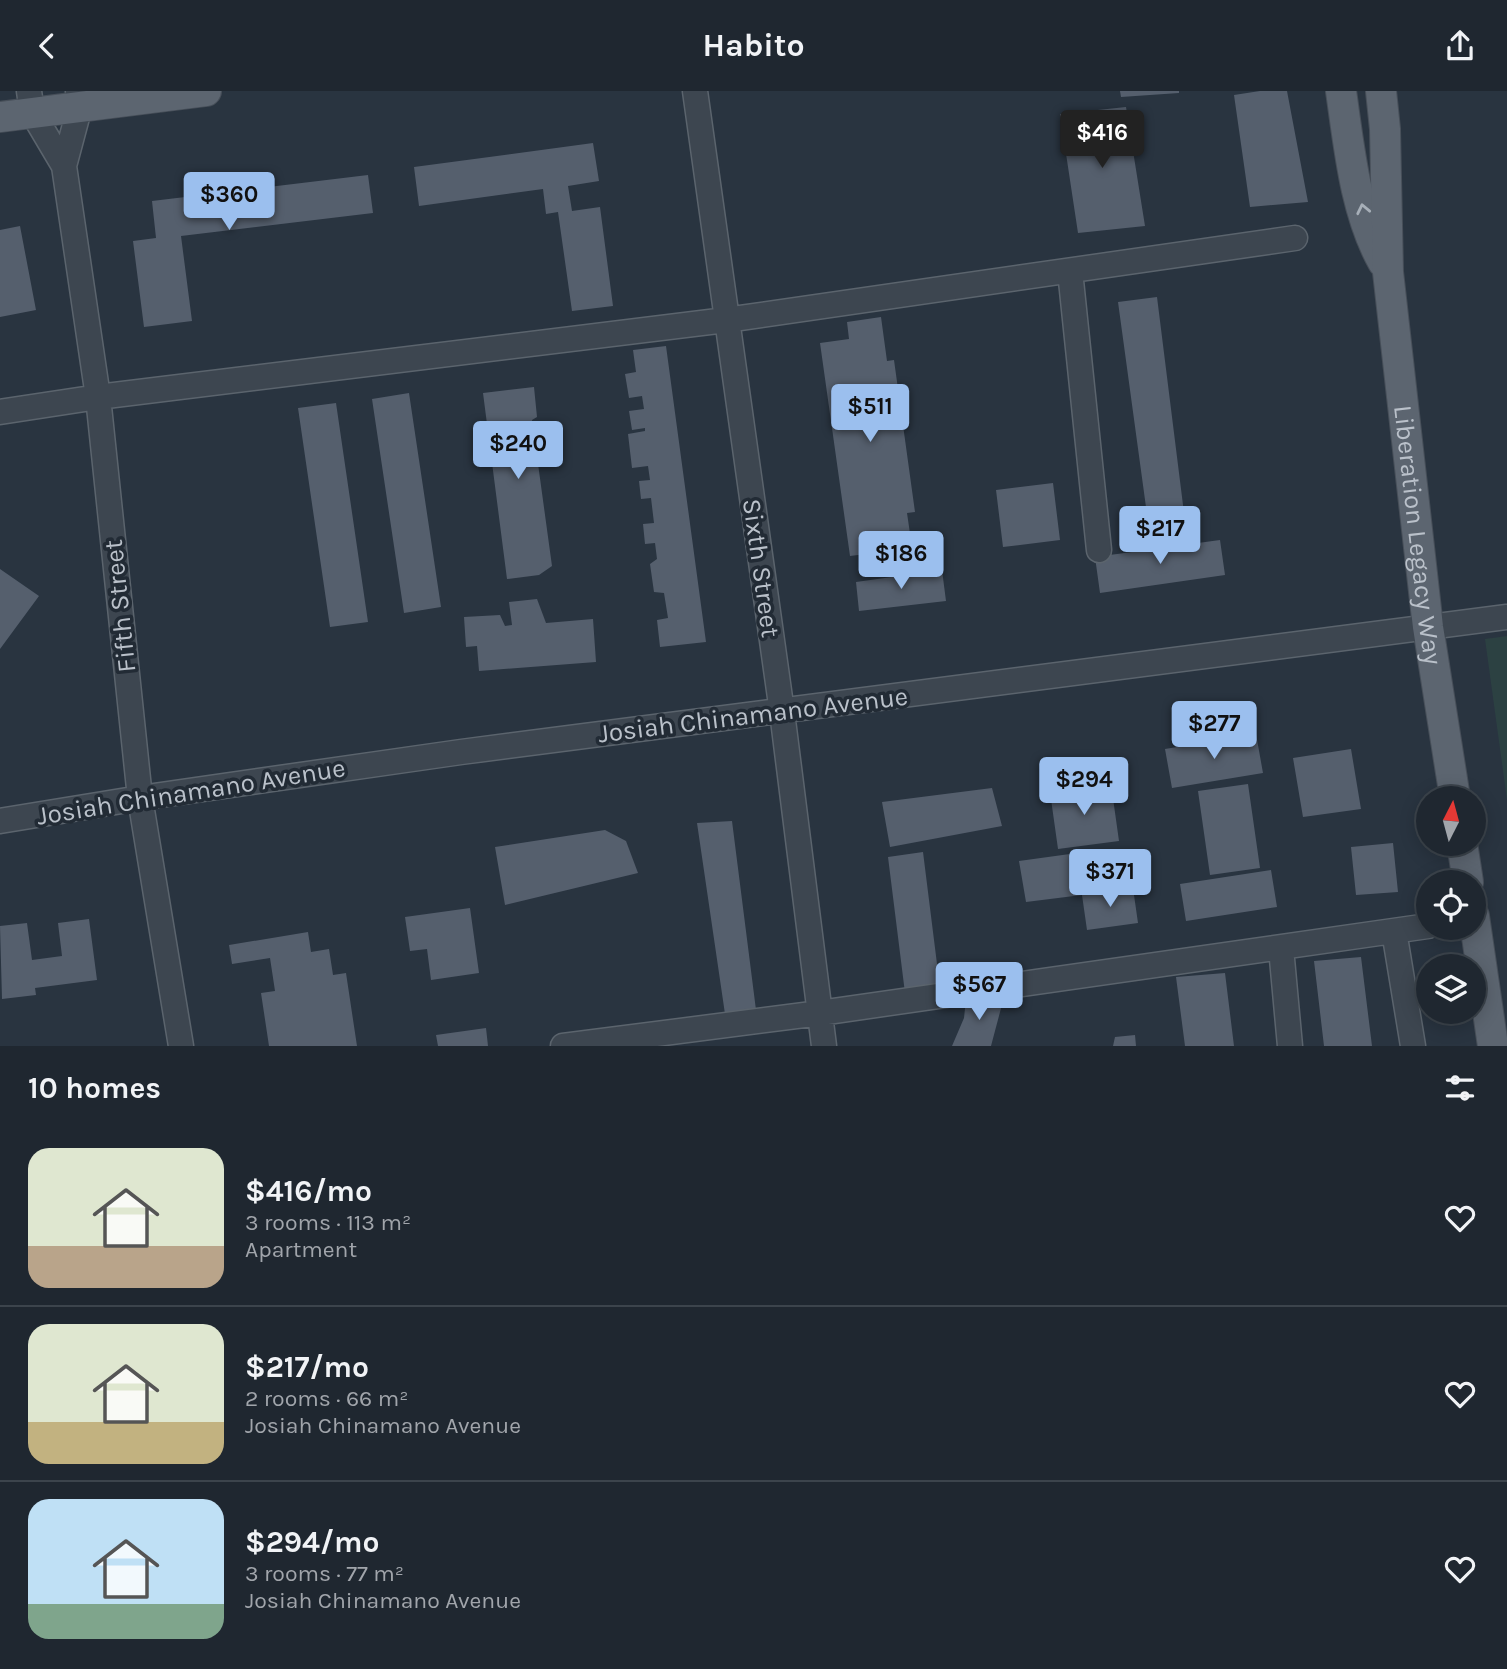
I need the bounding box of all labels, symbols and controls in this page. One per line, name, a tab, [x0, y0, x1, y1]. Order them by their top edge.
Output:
icon: back	[28, 27, 66, 65]
text: Habito	[702, 27, 805, 64]
icon: share	[1441, 27, 1479, 65]
pin: $416	[1061, 111, 1143, 170]
text: $416	[1076, 119, 1128, 146]
pin: $360	[188, 173, 270, 232]
text: $360	[200, 181, 258, 208]
one-way arrow	[1356, 203, 1371, 215]
pin: $511	[829, 385, 911, 444]
text: $511	[847, 393, 893, 420]
street label: Liberation Legacy Way	[1388, 404, 1449, 667]
pin: $240	[477, 421, 559, 481]
text: $240	[489, 430, 547, 457]
street label: Sixth Street	[736, 497, 786, 640]
pin: $217	[1119, 507, 1201, 566]
text: $217	[1135, 515, 1185, 542]
pin: $186	[860, 531, 942, 591]
street label: Fifth Street	[98, 538, 142, 674]
text: $186	[875, 540, 927, 567]
street label: Josiah Chinamano Avenue	[596, 681, 910, 749]
pin: $277	[1173, 701, 1255, 761]
text: $277	[1188, 710, 1240, 737]
street label: Josiah Chinamano Avenue	[35, 752, 347, 832]
pin: $294	[1043, 757, 1125, 817]
text: $294	[1055, 766, 1113, 793]
north arrow	[1416, 786, 1486, 856]
map controls	[1416, 786, 1486, 1024]
pin: $371	[1069, 849, 1151, 909]
text: $371	[1085, 858, 1135, 885]
button: locate	[1416, 870, 1486, 940]
button: layers	[1416, 954, 1486, 1024]
pin: $567	[938, 963, 1020, 1022]
text: $567	[952, 971, 1006, 998]
icon: filters	[1441, 1069, 1479, 1107]
text: 10 homes	[28, 1070, 161, 1106]
text: $416/mo	[245, 1173, 372, 1209]
icon: home	[84, 1176, 168, 1260]
icon: heart	[1441, 1199, 1479, 1237]
text: 3 rooms · 113 m²	[245, 1209, 411, 1236]
text: Apartment	[245, 1236, 357, 1263]
text: $217/mo	[245, 1349, 369, 1385]
icon: home	[84, 1352, 168, 1436]
icon: heart	[1441, 1375, 1479, 1413]
text: 2 rooms · 66 m²	[245, 1385, 408, 1412]
text: Josiah Chinamano Avenue	[245, 1412, 521, 1439]
text: $294/mo	[245, 1524, 380, 1560]
icon: home	[84, 1527, 168, 1611]
icon: heart	[1441, 1550, 1479, 1588]
text: 3 rooms · 77 m²	[245, 1560, 404, 1587]
text: Josiah Chinamano Avenue	[245, 1587, 521, 1614]

